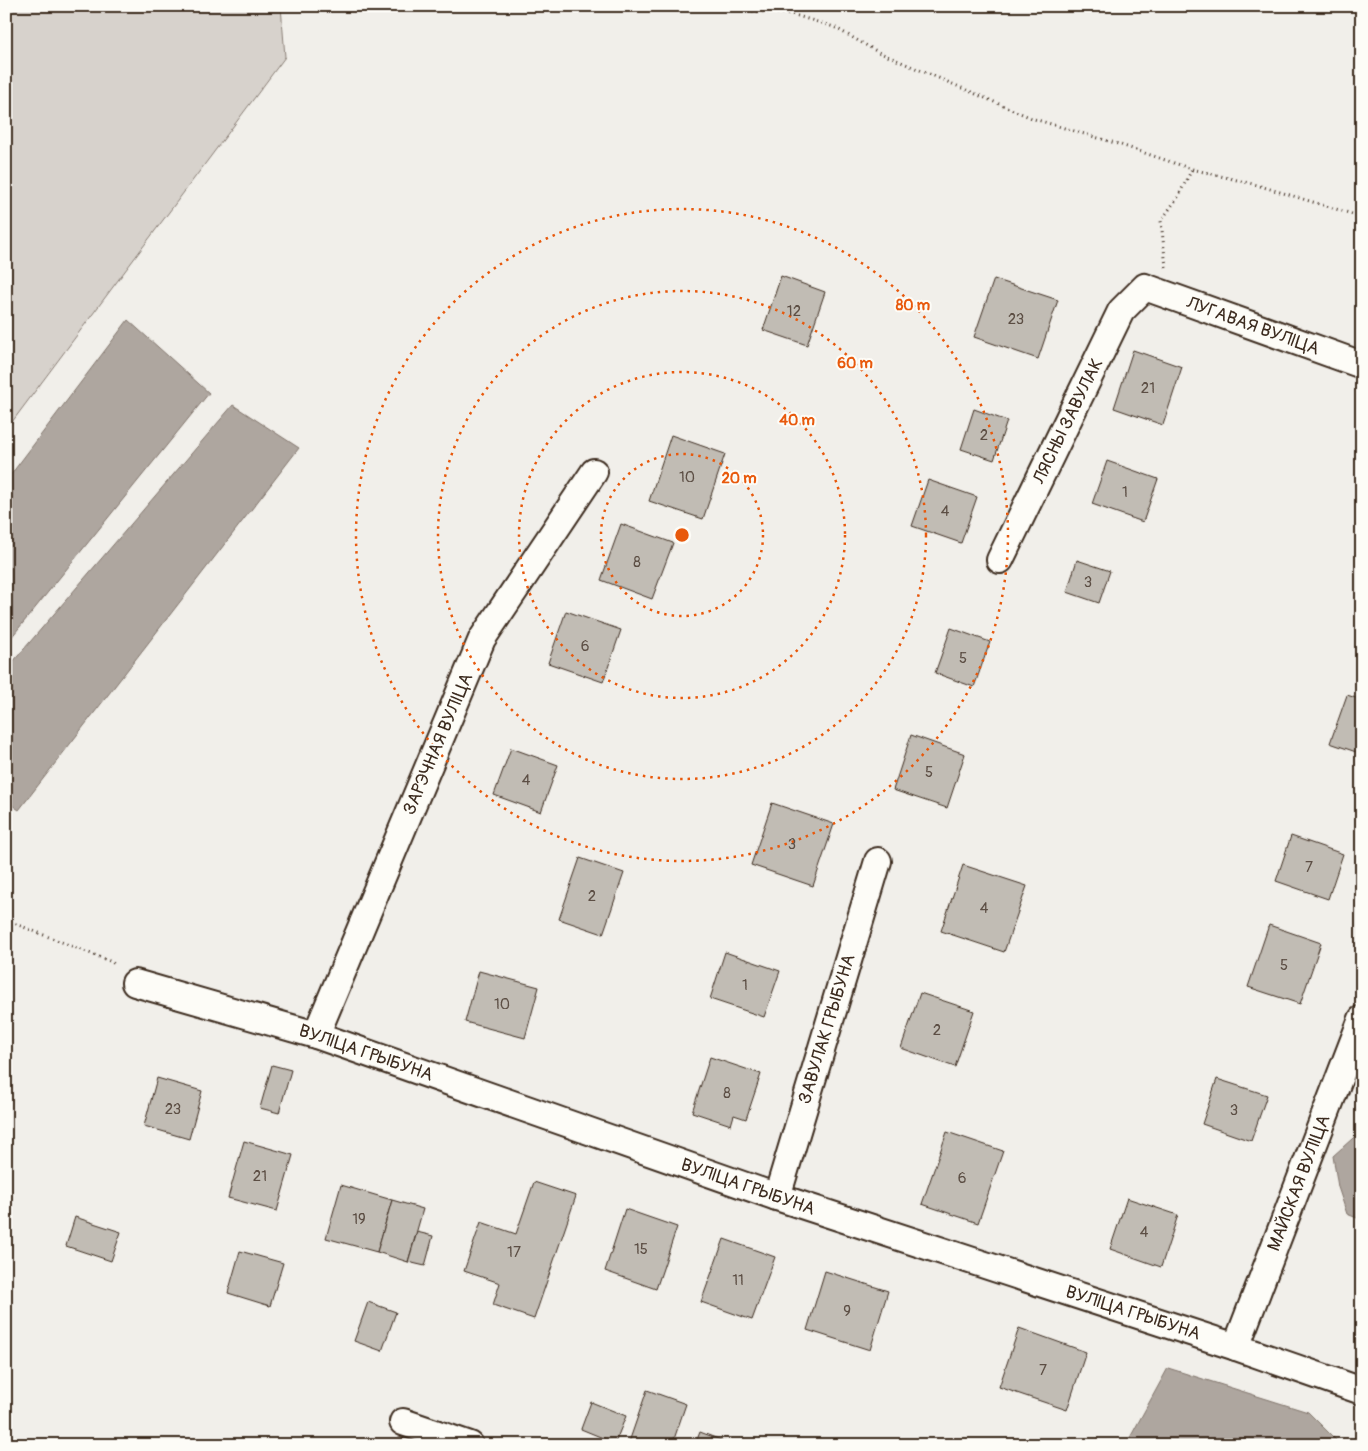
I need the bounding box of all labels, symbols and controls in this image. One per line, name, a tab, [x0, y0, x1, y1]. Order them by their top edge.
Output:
street label: ЛУГАВАЯ ВУЛІЦА	[1183, 291, 1323, 361]
text: 80 m	[896, 296, 930, 315]
house number: 12	[787, 302, 801, 321]
house number: 23	[1008, 310, 1024, 329]
text: 60 m	[837, 354, 873, 373]
street label: ЛЯСНЫ ЗАВУЛАК	[1027, 354, 1108, 488]
house number: 21	[1141, 379, 1155, 398]
text: 40 m	[779, 411, 815, 430]
house number: 2	[980, 426, 988, 445]
house number: 10	[679, 468, 695, 487]
text: 20 m	[721, 469, 757, 488]
house number: 1	[1122, 483, 1128, 502]
house number: 4	[941, 502, 950, 521]
centre of rings	[673, 526, 691, 544]
house number: 8	[633, 553, 641, 572]
house number: 3	[1084, 573, 1092, 592]
house number: 6	[581, 637, 589, 656]
house number: 5	[959, 649, 967, 668]
street label: ЗАРЭЧНАЯ ВУЛІЦА	[398, 669, 478, 818]
house number: 5	[925, 763, 933, 782]
house number: 4	[522, 771, 531, 790]
house number: 3	[788, 835, 796, 854]
house number: 7	[1305, 858, 1313, 877]
house number: 2	[588, 887, 596, 906]
house number: 4	[980, 899, 989, 918]
street label: ЗАВУЛАК ГРЫБУНА	[793, 951, 861, 1107]
house number: 5	[1280, 956, 1288, 975]
house number: 1	[742, 976, 748, 995]
house number: 10	[494, 995, 510, 1014]
street label: ВУЛІЦА ГРЫБУНА	[296, 1019, 436, 1087]
house number: 2	[933, 1021, 941, 1040]
house number: 8	[723, 1084, 731, 1103]
house number: 23	[165, 1100, 181, 1119]
house number: 3	[1230, 1101, 1238, 1120]
street label: МАЙСКАЯ ВУЛІЦА	[1262, 1111, 1336, 1254]
street label: ВУЛІЦА ГРЫБУНА	[678, 1153, 818, 1221]
house number: 21	[253, 1167, 267, 1186]
house number: 6	[958, 1169, 966, 1188]
house number: 19	[352, 1210, 366, 1229]
house number: 4	[1140, 1223, 1149, 1242]
house number: 15	[634, 1240, 648, 1259]
house number: 17	[507, 1243, 521, 1262]
house number: 11	[732, 1271, 744, 1290]
street label: ВУЛІЦА ГРЫБУНА	[1063, 1280, 1204, 1346]
house number: 9	[843, 1302, 851, 1321]
house number: 7	[1039, 1361, 1047, 1380]

